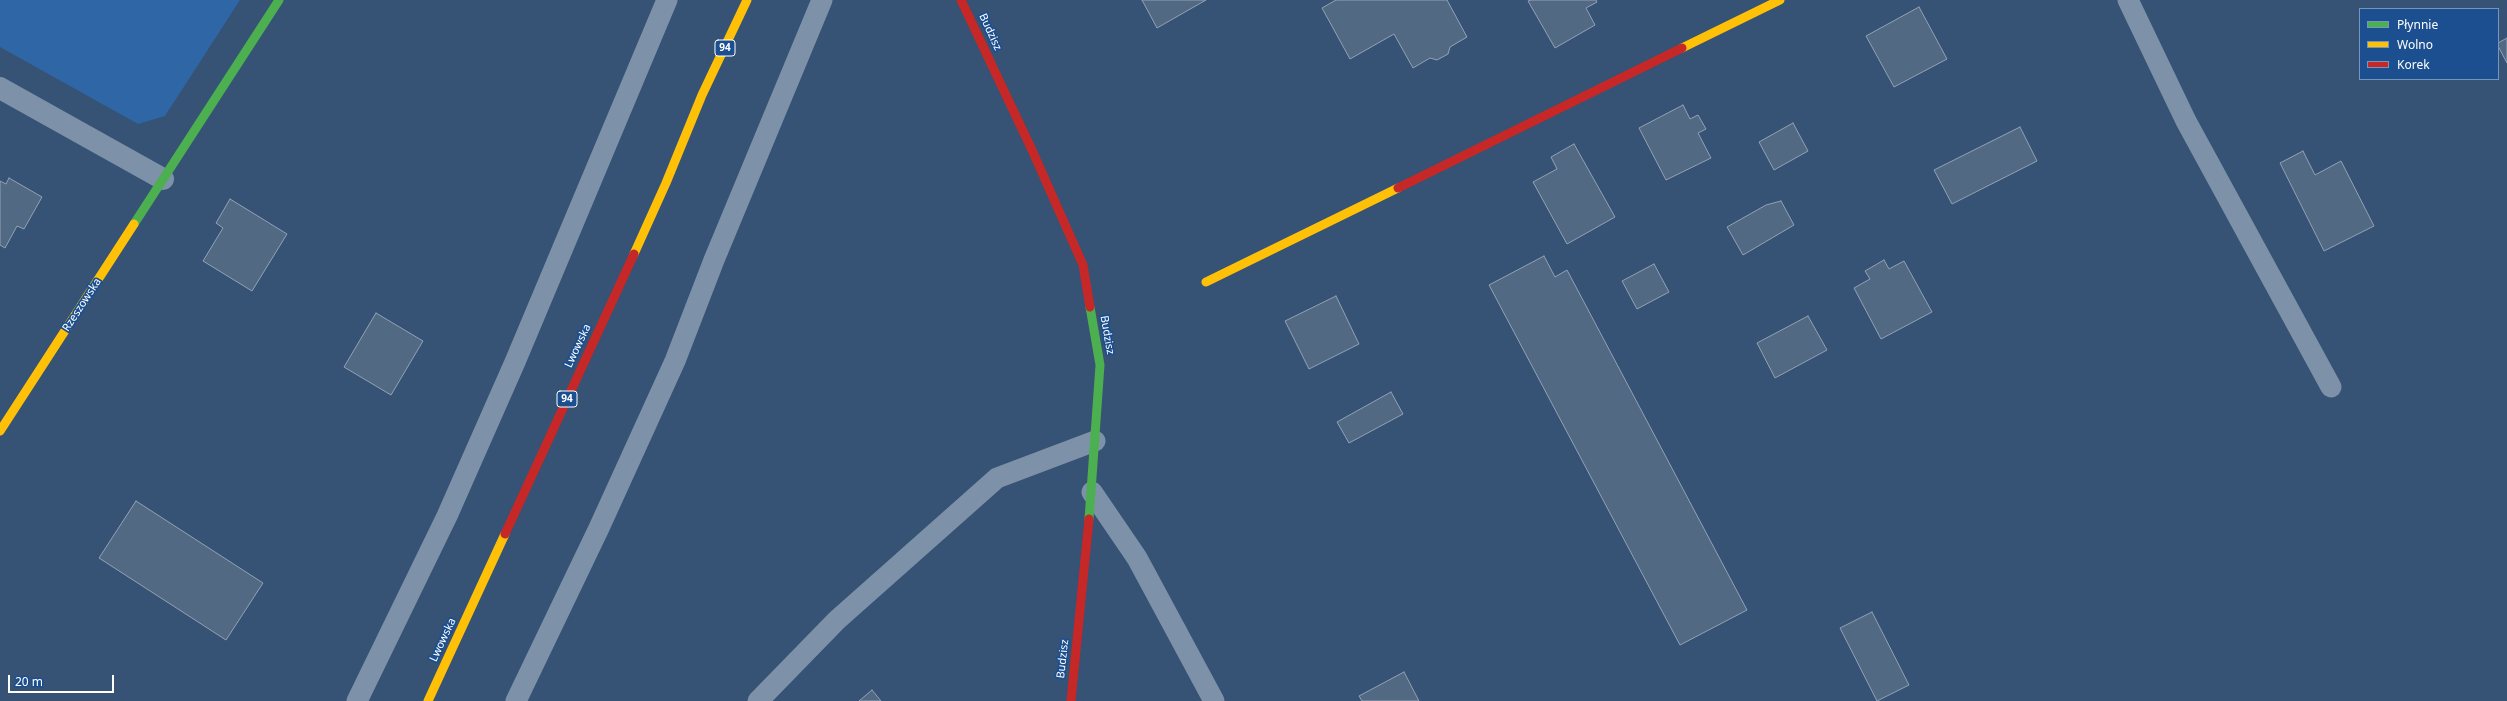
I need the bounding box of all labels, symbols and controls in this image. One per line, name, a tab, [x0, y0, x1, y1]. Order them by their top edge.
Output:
legend	[2359, 8, 2499, 80]
street label: Budzisz	[976, 11, 1004, 53]
text: Płynnie	[2397, 16, 2438, 33]
text: Wolno	[2397, 36, 2433, 53]
road number: 94	[715, 40, 735, 56]
text: Korek	[2397, 56, 2430, 73]
street label: Rzeszowska	[60, 276, 104, 334]
street label: Budzisz	[1097, 315, 1117, 355]
street label: Lwowska	[562, 322, 594, 370]
road number: 94	[557, 391, 577, 407]
street label: Lwowska	[427, 616, 459, 664]
street label: Budzisz	[1054, 639, 1072, 679]
scale bar	[10, 667, 116, 693]
text: 20 m	[15, 673, 43, 690]

